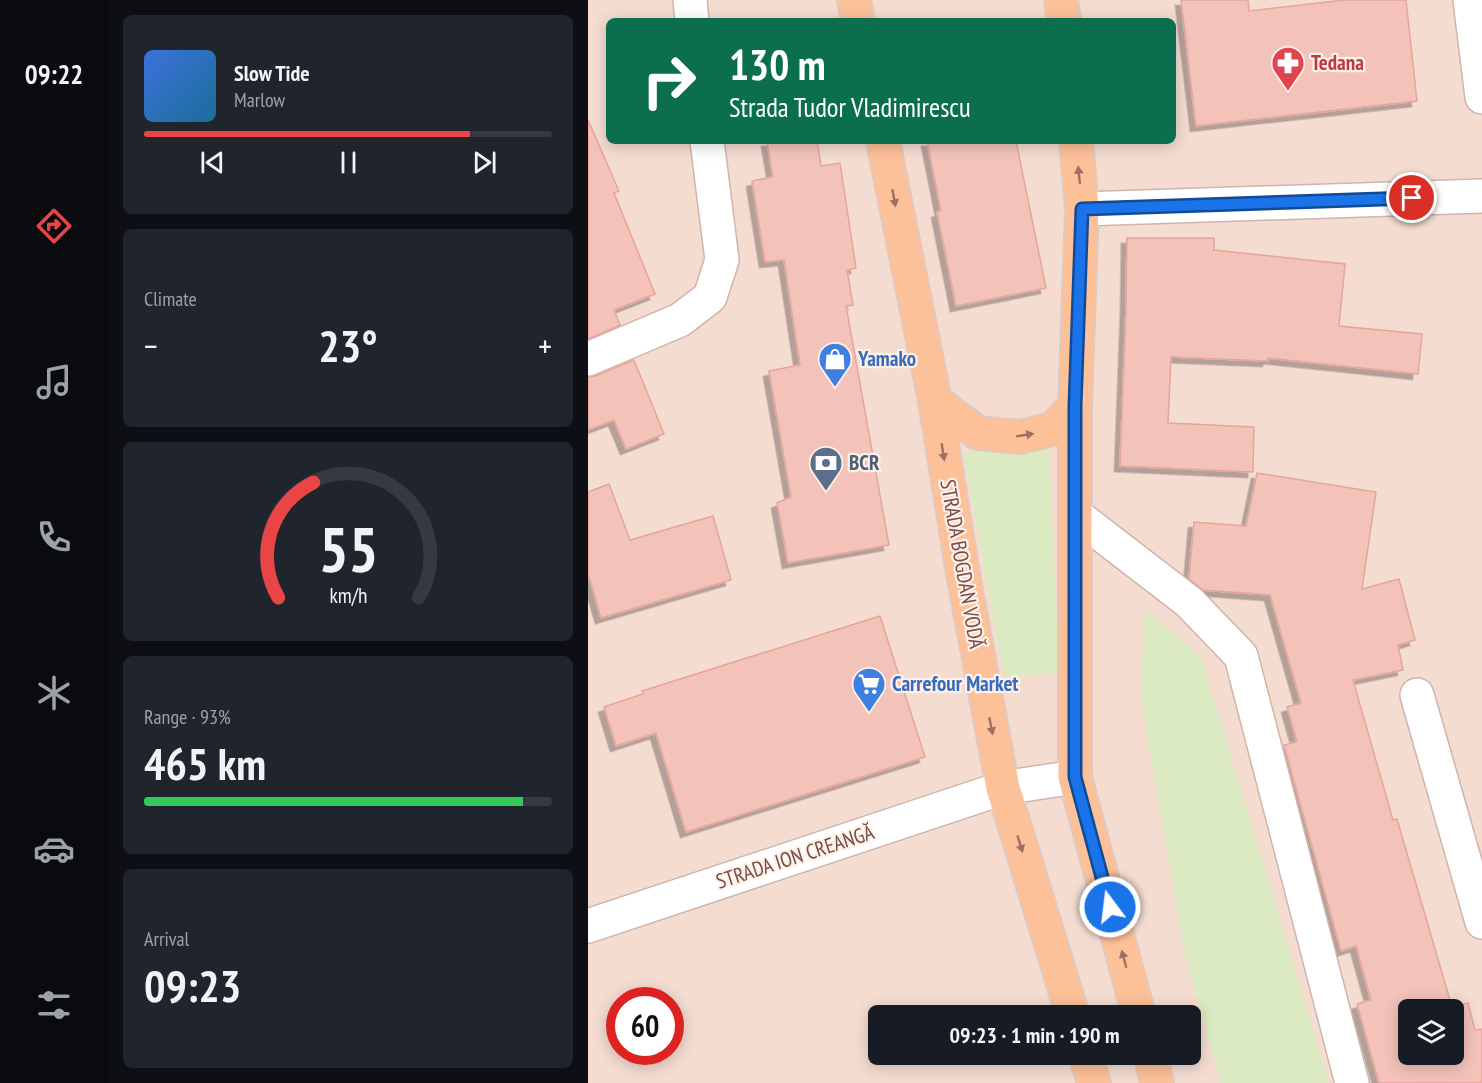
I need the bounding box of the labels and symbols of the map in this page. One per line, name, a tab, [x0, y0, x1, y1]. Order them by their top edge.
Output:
pharmacy icon: Tedana	[1270, 45, 1306, 92]
place label: Tedana	[1311, 49, 1364, 76]
one-way arrow	[1074, 165, 1084, 184]
pin	[1386, 172, 1437, 223]
one-way arrow	[890, 189, 899, 208]
shop icon: Yamako	[817, 341, 853, 388]
place label: Yamako	[857, 345, 916, 372]
one-way arrow	[1015, 430, 1034, 439]
one-way arrow	[939, 442, 948, 461]
bank icon: BCR	[808, 445, 844, 492]
place label: BCR	[849, 449, 880, 476]
street label: STRADA BOGDAN VODĂ	[934, 477, 991, 651]
supermarket icon: Carrefour Market	[851, 666, 887, 713]
place label: Carrefour Market	[892, 670, 1018, 697]
one-way arrow	[987, 717, 996, 736]
street label: STRADA ION CREANGĂ	[712, 818, 877, 895]
one-way arrow	[1016, 835, 1025, 853]
position arrow	[1078, 875, 1142, 939]
one-way arrow	[1119, 950, 1128, 968]
speed limit sign: 60	[606, 987, 684, 1065]

